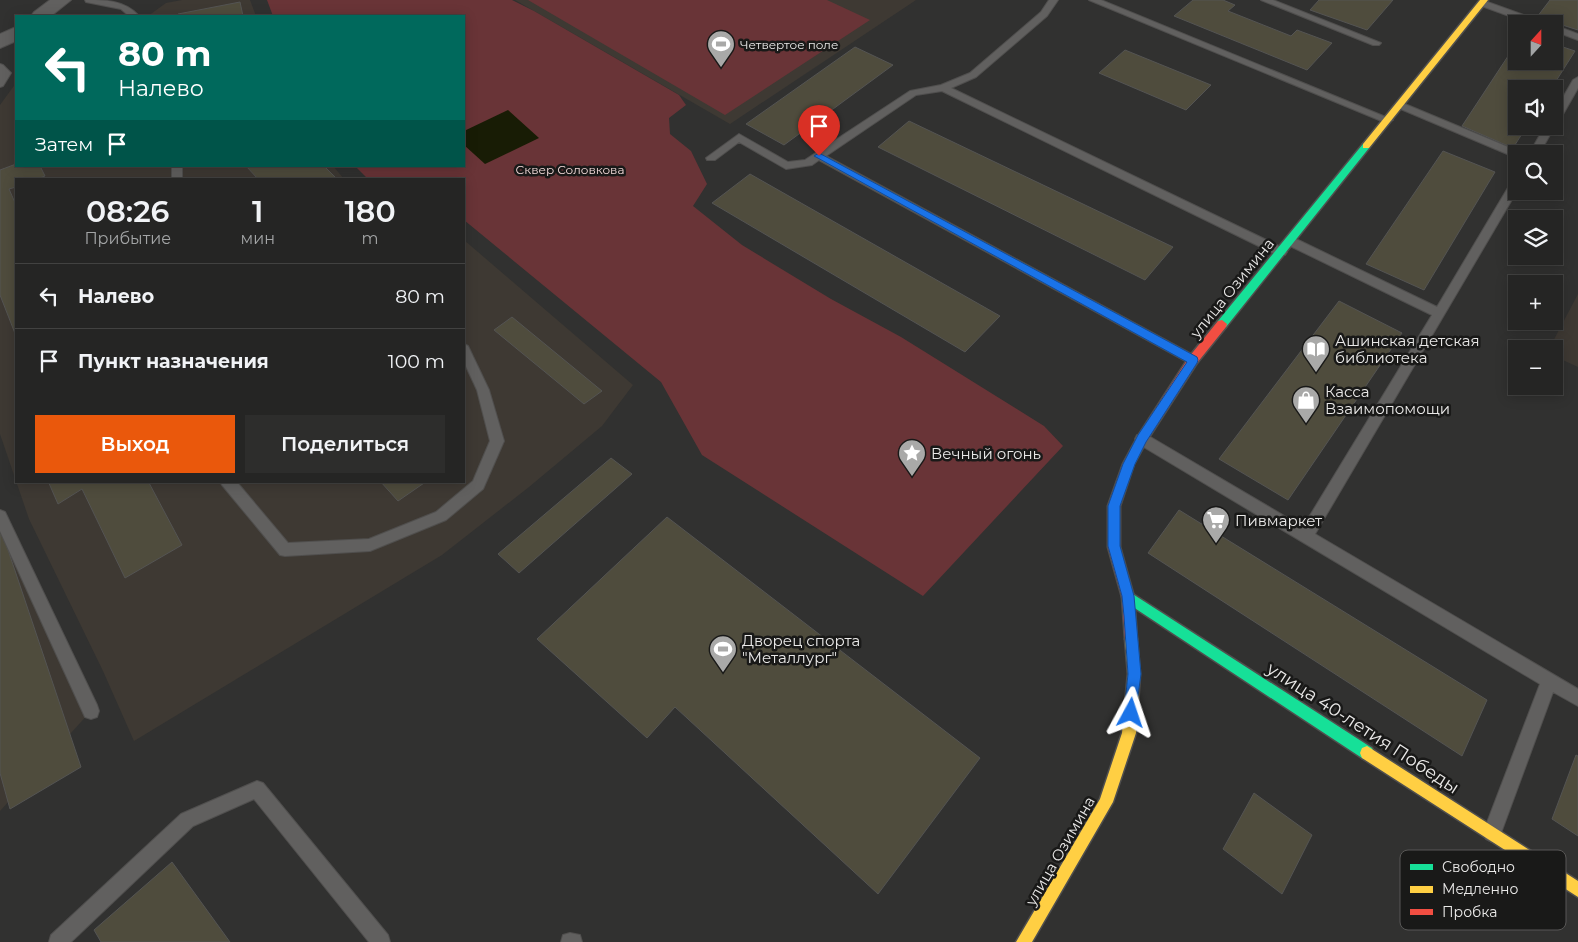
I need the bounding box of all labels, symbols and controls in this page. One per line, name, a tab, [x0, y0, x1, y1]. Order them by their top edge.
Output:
north arrow	[1508, 15, 1562, 70]
map controls	[1508, 15, 1563, 395]
sports icon: Четвертое поле	[706, 29, 736, 68]
text: 80 m	[118, 32, 212, 75]
icon: left	[35, 35, 100, 100]
place label: Четвертое поле	[740, 37, 838, 52]
text: Налево	[118, 75, 204, 102]
button: sound	[1508, 80, 1563, 135]
pin	[798, 105, 840, 156]
icon: arrive	[805, 112, 833, 140]
icon: arrive	[103, 130, 131, 158]
text: Затем	[35, 133, 93, 156]
button: search	[1508, 145, 1563, 200]
park label: Сквер Соловкова	[516, 162, 624, 177]
text: 08:26	[86, 193, 169, 230]
text: 1	[252, 193, 263, 230]
text: 180	[344, 193, 396, 230]
button: layers	[1508, 210, 1563, 265]
text: Прибытие	[84, 229, 171, 248]
text: мин	[241, 229, 275, 248]
text: m	[361, 229, 378, 248]
street label: улица Озимина	[1185, 234, 1278, 343]
button: +	[1508, 275, 1563, 330]
icon: left	[35, 282, 63, 310]
text: Налево	[78, 285, 154, 308]
text: 80 m	[395, 285, 445, 308]
place label: Ашинская детская библиотека	[1335, 331, 1480, 367]
library icon: Ашинская детская библиотека	[1301, 334, 1331, 373]
button: −	[1508, 340, 1563, 395]
icon: arrive	[35, 347, 63, 375]
text: Пункт назначения	[78, 350, 269, 373]
text: 100 m	[388, 350, 445, 373]
place label: Касса Взаимопомощи	[1325, 382, 1450, 418]
shop icon: Касса Взаимопомощи	[1291, 385, 1321, 424]
button: Выход	[35, 415, 235, 473]
button: Поделиться	[245, 415, 445, 473]
place icon: Вечный огонь	[897, 438, 927, 477]
place label: Вечный огонь	[931, 444, 1041, 463]
supermarket icon: Пивмаркет	[1201, 505, 1231, 544]
place label: Пивмаркет	[1235, 511, 1323, 530]
place label: Дворец спорта "Металлург"	[742, 631, 860, 667]
sports icon: Дворец спорта "Металлург"	[708, 634, 738, 673]
street label: улица 40-летия Победы	[1262, 657, 1463, 799]
position arrow	[1104, 686, 1156, 738]
street label: улица Озимина	[1021, 793, 1099, 910]
legend	[1400, 850, 1566, 930]
text: Свободно	[1442, 858, 1515, 876]
text: Медленно	[1442, 880, 1518, 898]
text: Пробка	[1442, 903, 1497, 921]

